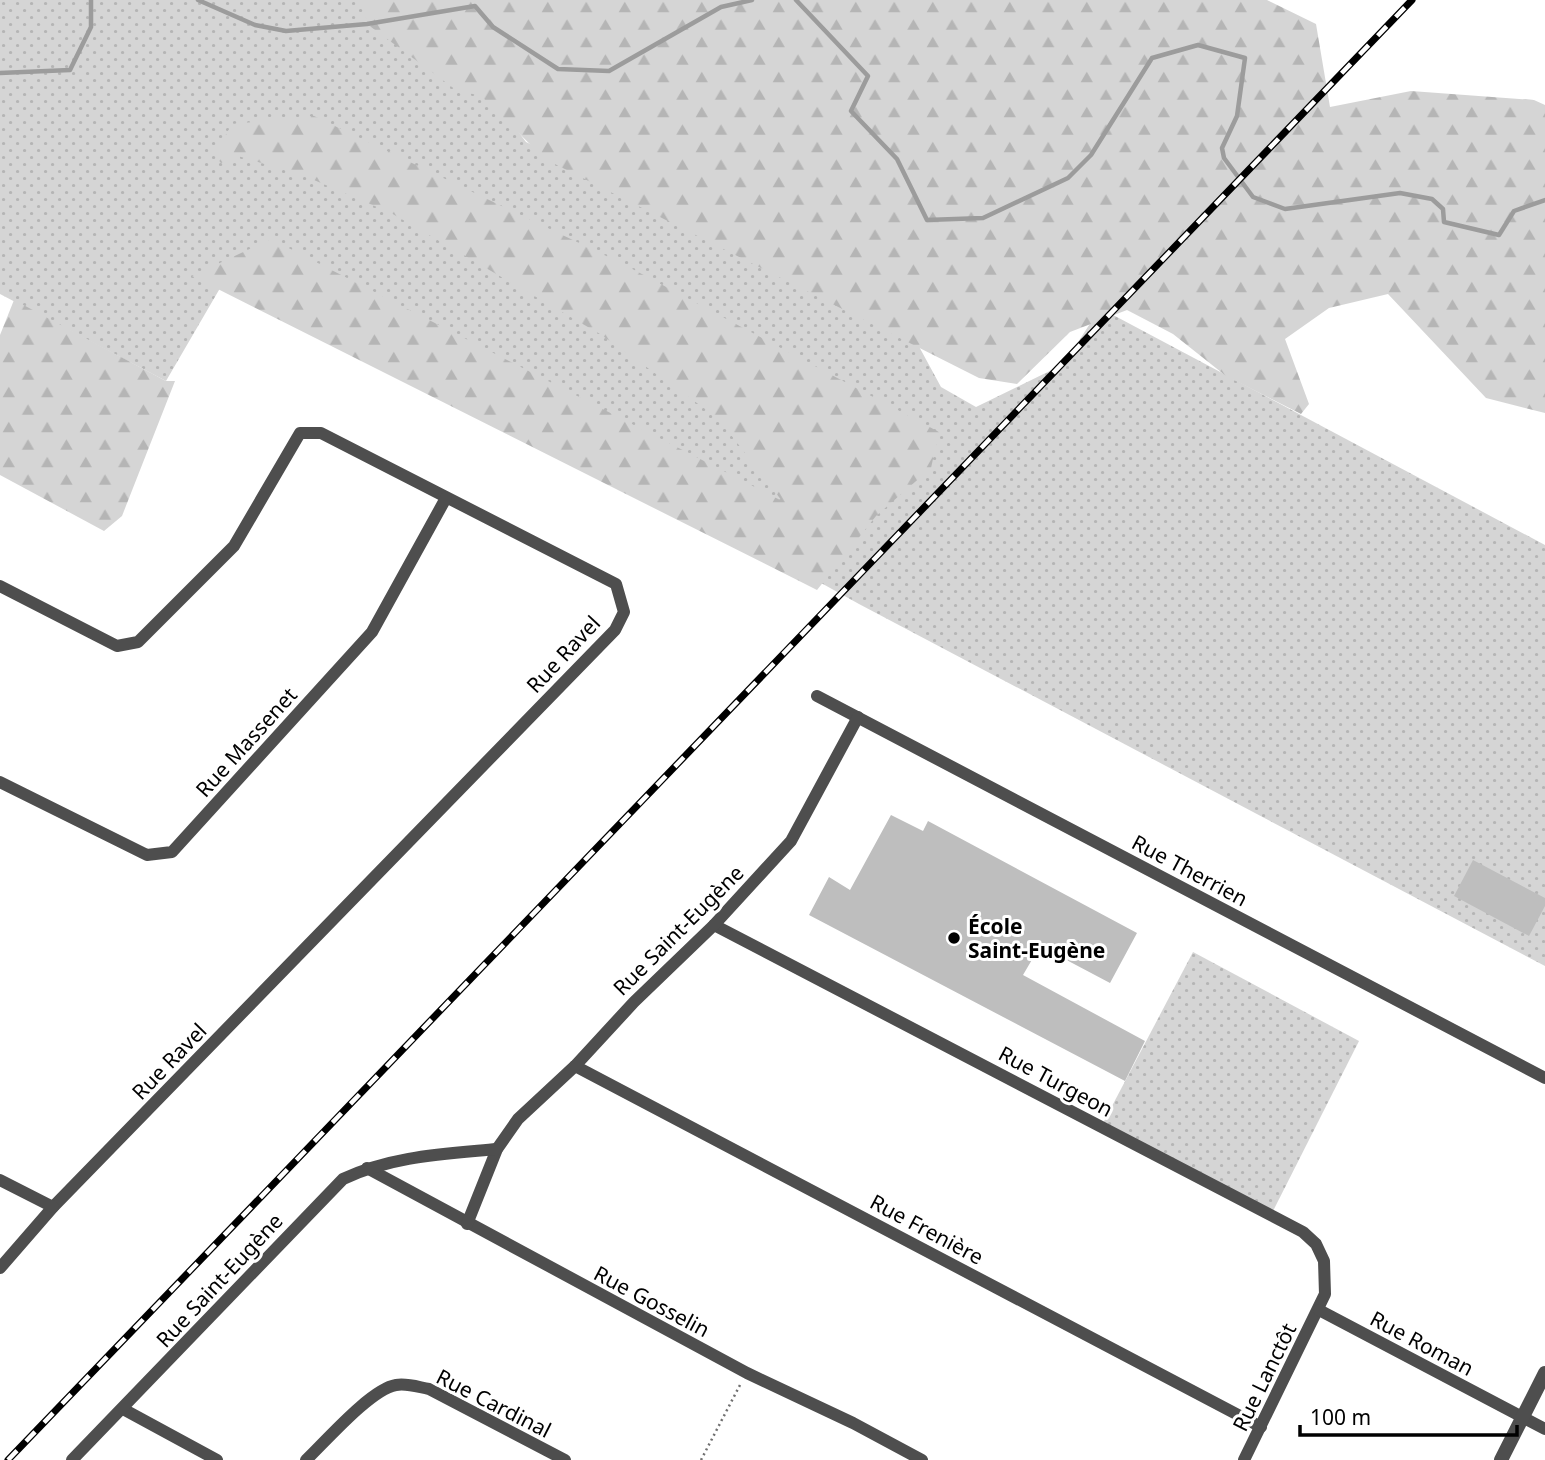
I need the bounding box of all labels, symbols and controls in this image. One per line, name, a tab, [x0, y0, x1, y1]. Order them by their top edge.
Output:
street label: Rue Ravel	[520, 609, 606, 699]
street label: Rue Massenet	[189, 681, 303, 803]
street label: Rue Therrien	[1127, 828, 1253, 912]
street label: Rue Saint-Eugène	[607, 859, 749, 1001]
place label: École Saint-Eugène	[968, 912, 1105, 964]
marker: École Saint-Eugène	[946, 930, 962, 946]
street label: Rue Ravel	[126, 1017, 212, 1105]
street label: Rue Turgeon	[994, 1039, 1118, 1123]
street label: Rue Frenière	[865, 1187, 989, 1271]
street label: Rue Saint-Eugène	[150, 1207, 288, 1353]
street label: Rue Gosselin	[589, 1259, 715, 1343]
street label: Rue Roman	[1365, 1304, 1479, 1382]
street label: Rue Lanctôt	[1226, 1318, 1302, 1436]
street label: Rue Cardinal	[432, 1362, 556, 1444]
scale bar	[1300, 1394, 1517, 1438]
text: 100 m	[1310, 1403, 1371, 1431]

